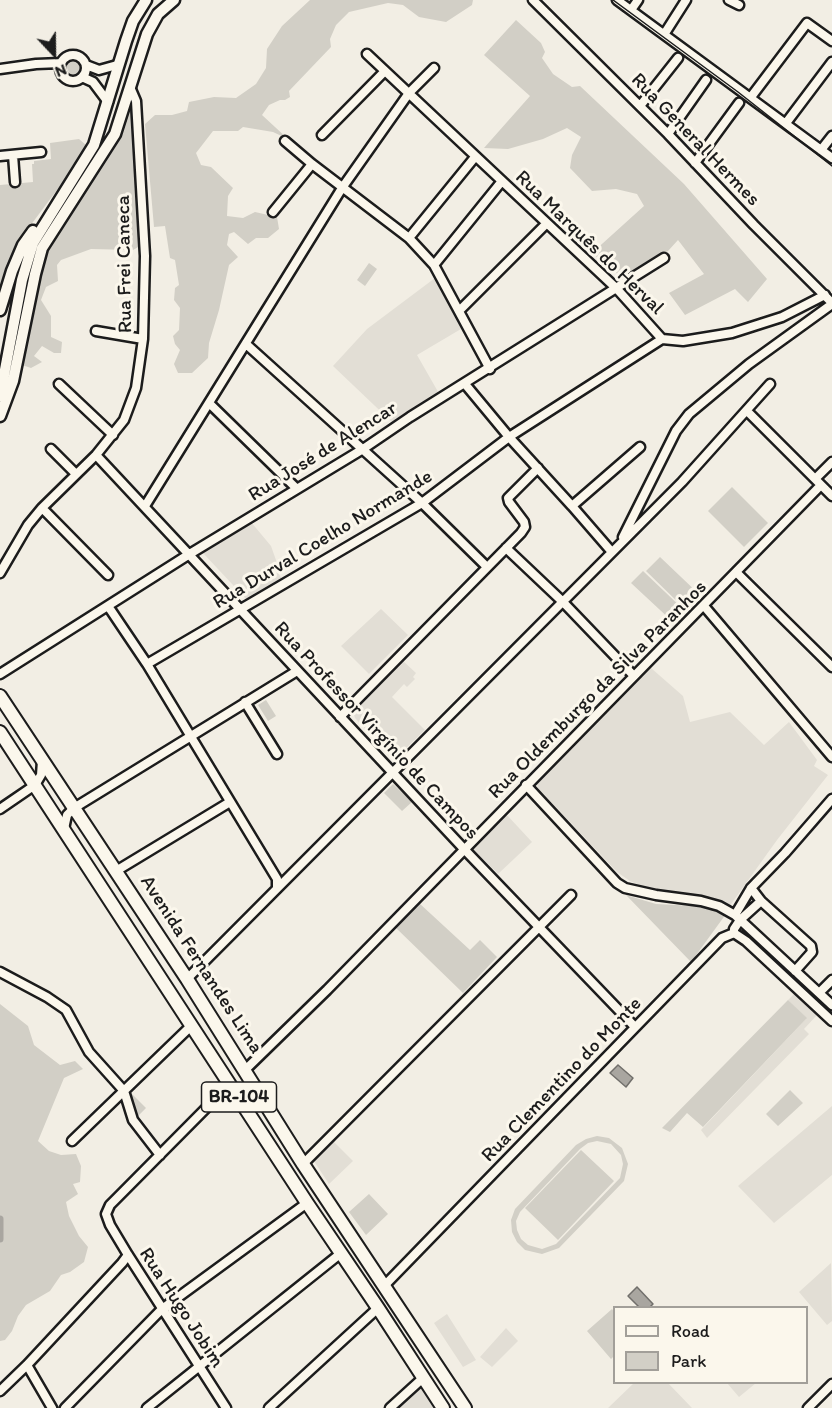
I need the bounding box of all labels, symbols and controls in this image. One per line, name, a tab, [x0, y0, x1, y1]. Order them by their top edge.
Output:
north arrow	[24, 24, 84, 84]
text: N	[52, 60, 70, 82]
street label: Rua General Hermes	[625, 68, 765, 212]
street label: Rua Marquês do Herval	[510, 166, 668, 320]
street label: Rua Frei Caneca	[112, 195, 138, 333]
street label: Rua José de Alencar	[244, 397, 402, 507]
street label: Rua Durval Coelho Normande	[209, 465, 437, 615]
street label: Rua Oldemburgo da Silva Paranhos	[484, 576, 712, 804]
street label: Rua Professor Virgínio de Campos	[268, 617, 484, 845]
street label: Avenida Fernandes Lima	[134, 871, 268, 1059]
street label: Rua Clementino do Monte	[477, 992, 647, 1168]
road number: BR-104	[202, 1082, 276, 1112]
street label: Rua Hugo Jobim	[133, 1243, 229, 1373]
legend	[613, 1306, 808, 1384]
text: Road	[671, 1320, 710, 1342]
text: Park	[671, 1350, 706, 1372]

